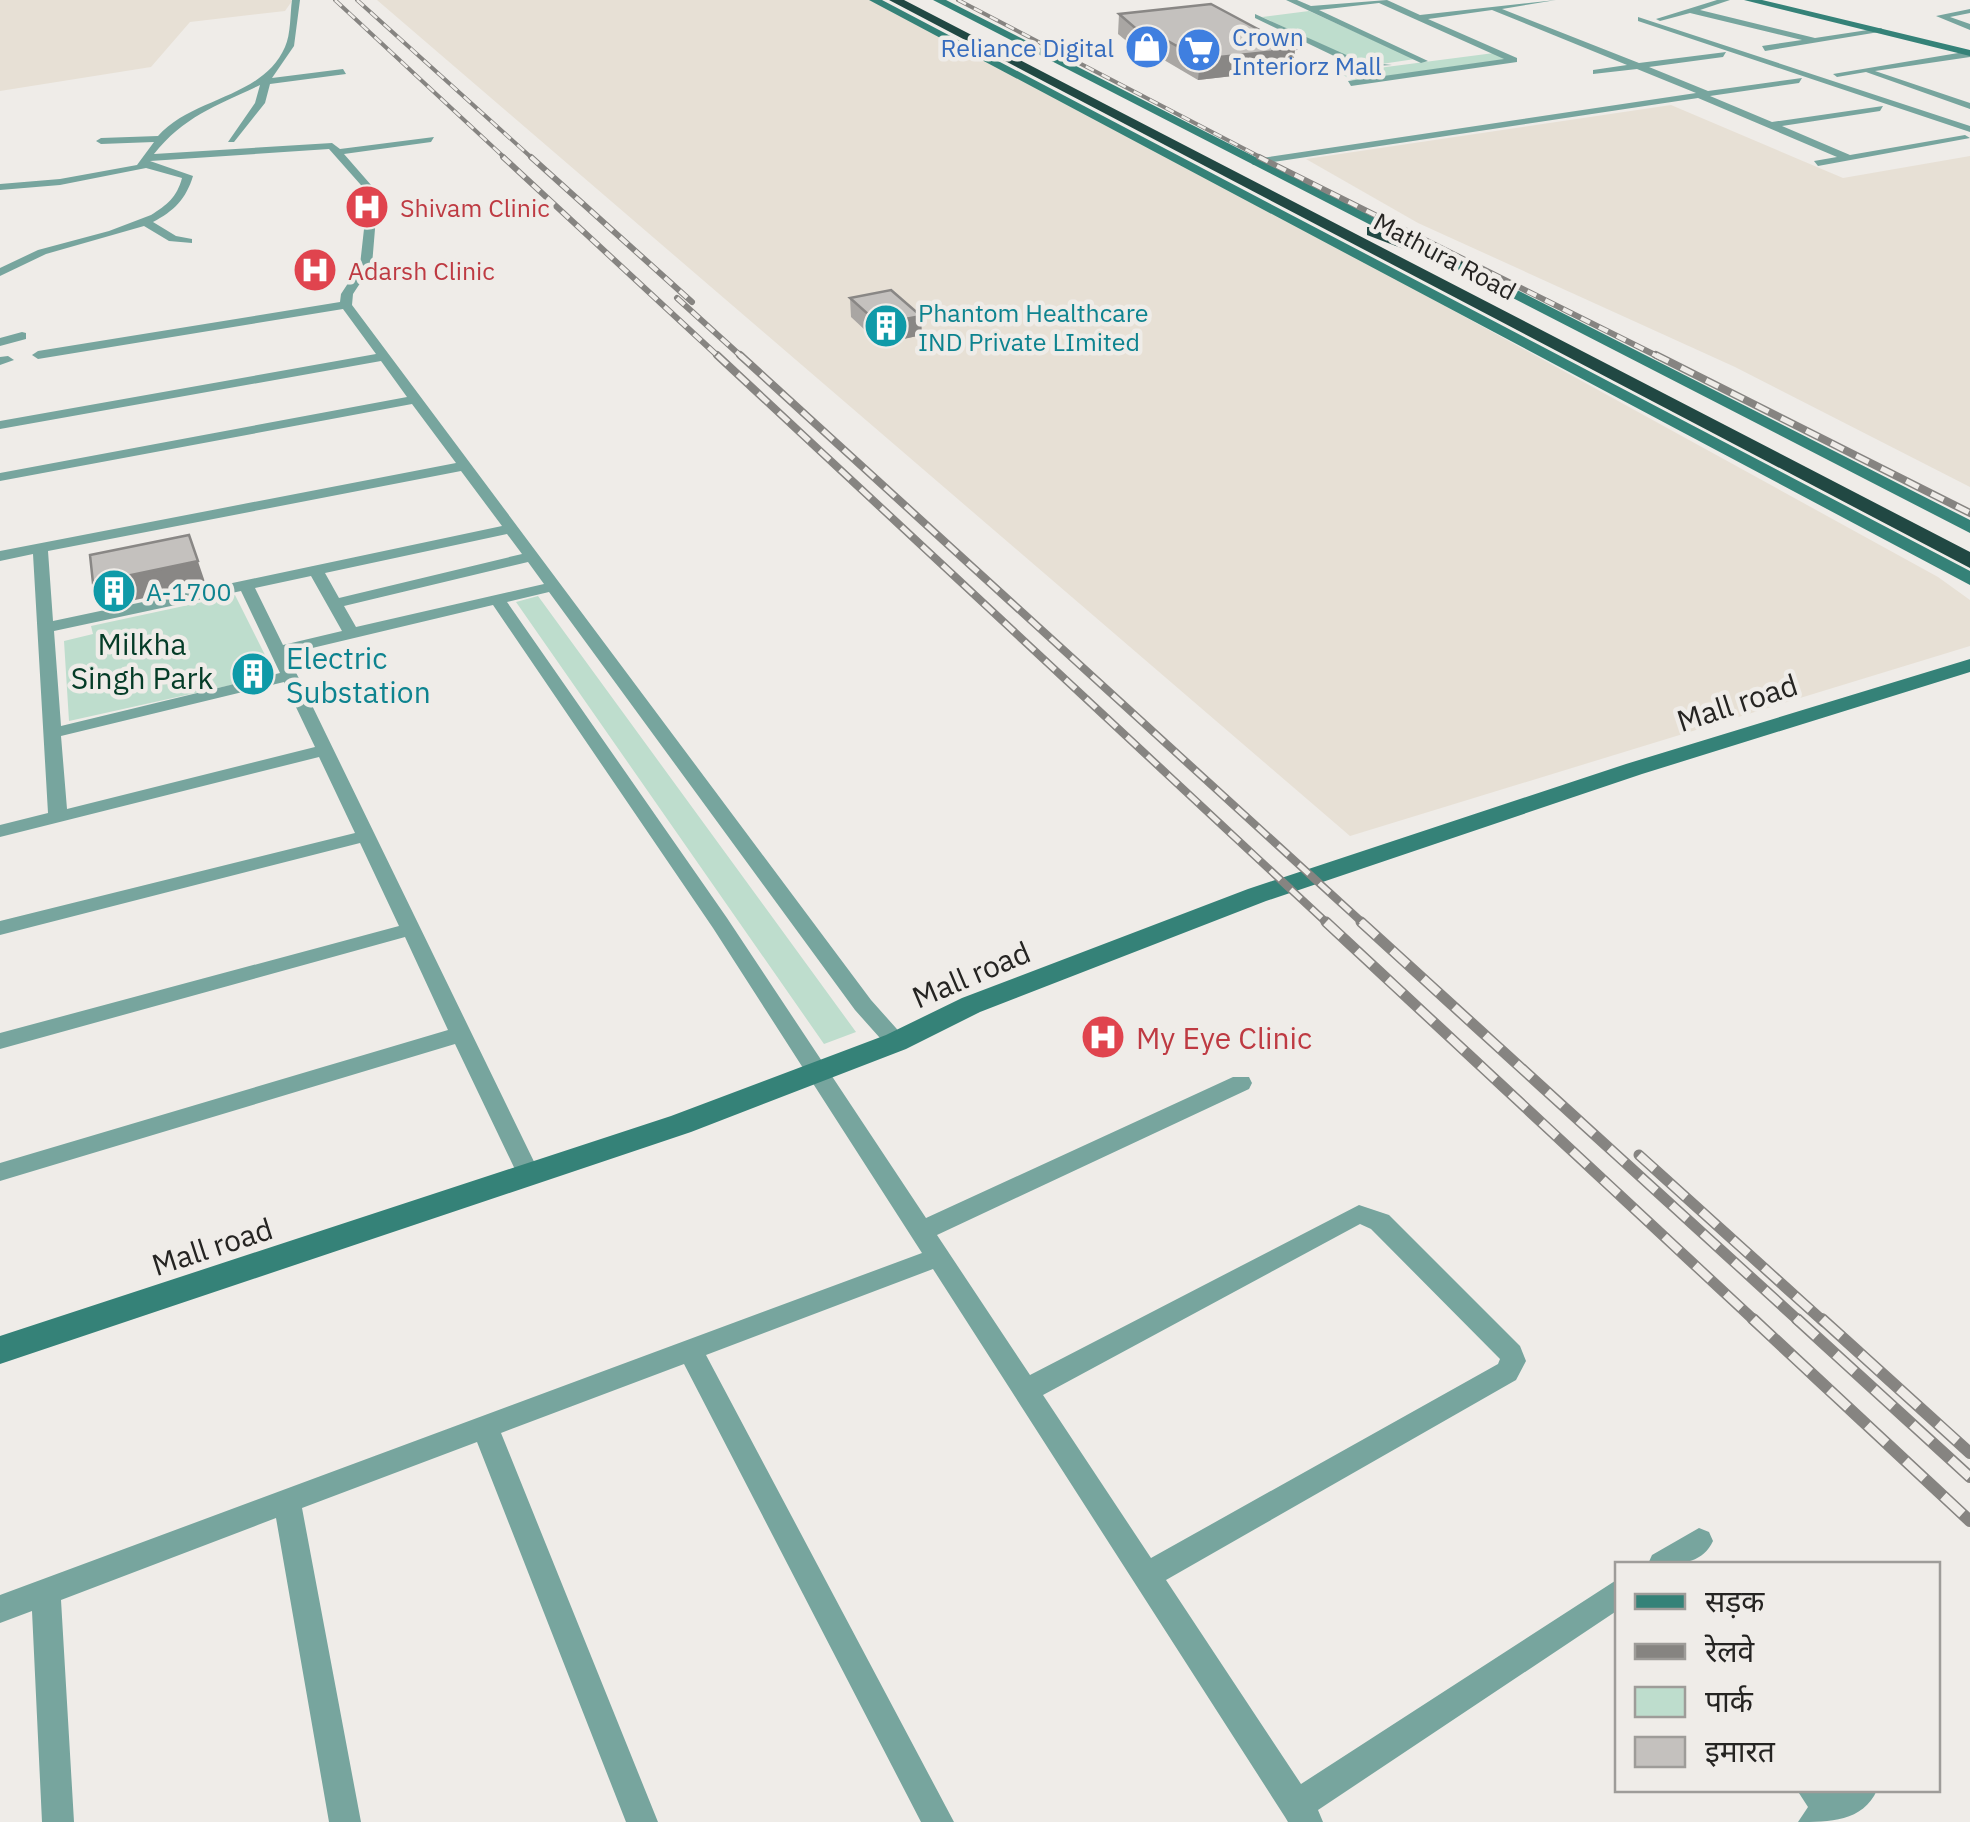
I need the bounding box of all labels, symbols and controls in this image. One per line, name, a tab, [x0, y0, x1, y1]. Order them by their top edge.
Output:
place label: Crown Interiorz Mall	[1232, 20, 1382, 82]
shop icon: Reliance Digital	[1124, 24, 1170, 70]
supermarket icon: Crown Interiorz Mall	[1176, 27, 1222, 73]
place label: Reliance Digital	[941, 31, 1114, 64]
hospital icon: Shivam Clinic	[344, 184, 390, 230]
place label: Shivam Clinic	[400, 191, 550, 224]
street label: Mathura Road	[1368, 205, 1522, 307]
hospital icon: Adarsh Clinic	[292, 247, 338, 293]
place label: Adarsh Clinic	[348, 254, 495, 287]
place label: Phantom Healthcare IND Private LImited	[918, 296, 1148, 358]
building icon: Phantom Healthcare IND Private LImited	[863, 303, 909, 349]
building icon: A-1700	[91, 568, 137, 614]
place label: A-1700	[146, 575, 232, 608]
park label: Milkha Singh Park	[71, 624, 214, 697]
place label: Electric Substation	[286, 638, 431, 711]
building icon: Electric Substation	[230, 651, 276, 697]
street label: Mall road	[1672, 664, 1802, 740]
street label: Mall road	[906, 932, 1036, 1016]
hospital icon: My Eye Clinic	[1080, 1014, 1126, 1060]
place label: My Eye Clinic	[1136, 1018, 1312, 1057]
street label: Mall road	[147, 1208, 277, 1284]
legend	[1615, 1562, 1940, 1792]
text: सड़क	[1705, 1581, 1765, 1620]
text: रेलवे	[1704, 1631, 1756, 1670]
text: पार्क	[1705, 1681, 1754, 1720]
text: इमारत	[1705, 1731, 1776, 1770]

